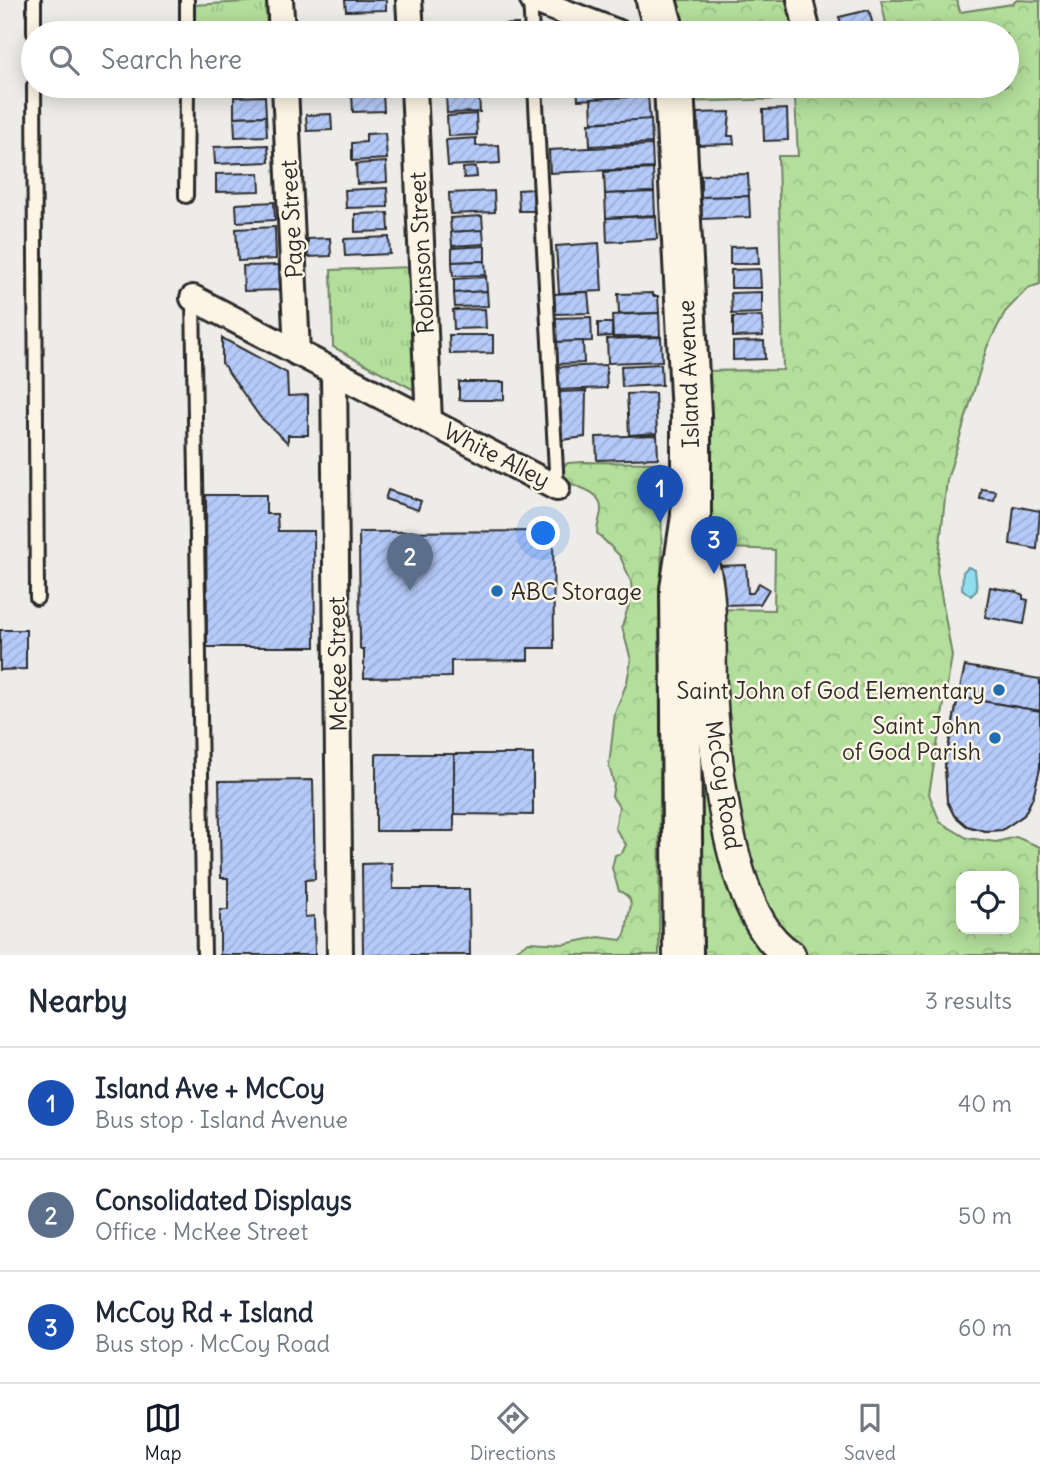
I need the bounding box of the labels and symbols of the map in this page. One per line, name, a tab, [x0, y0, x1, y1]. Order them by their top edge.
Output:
street label: Page Street	[273, 159, 309, 279]
street label: Robinson Street	[402, 171, 440, 335]
street label: Island Avenue	[671, 299, 705, 449]
street label: White Alley	[439, 416, 555, 494]
pin: 1	[637, 465, 683, 523]
your location	[526, 516, 560, 550]
pin: 3	[691, 516, 737, 574]
pin: 2	[387, 533, 433, 591]
place label: ABC Storage	[511, 577, 642, 606]
marker: ABC Storage	[489, 583, 505, 599]
street label: McKee Street	[321, 596, 353, 732]
place label: Saint John of God Elementary	[677, 676, 985, 705]
marker: Saint John of God Elementary	[991, 682, 1007, 698]
place label: Saint John of God Parish	[842, 711, 981, 766]
street label: McCoy Road	[699, 718, 749, 852]
marker: Saint John of God Parish	[987, 730, 1003, 746]

